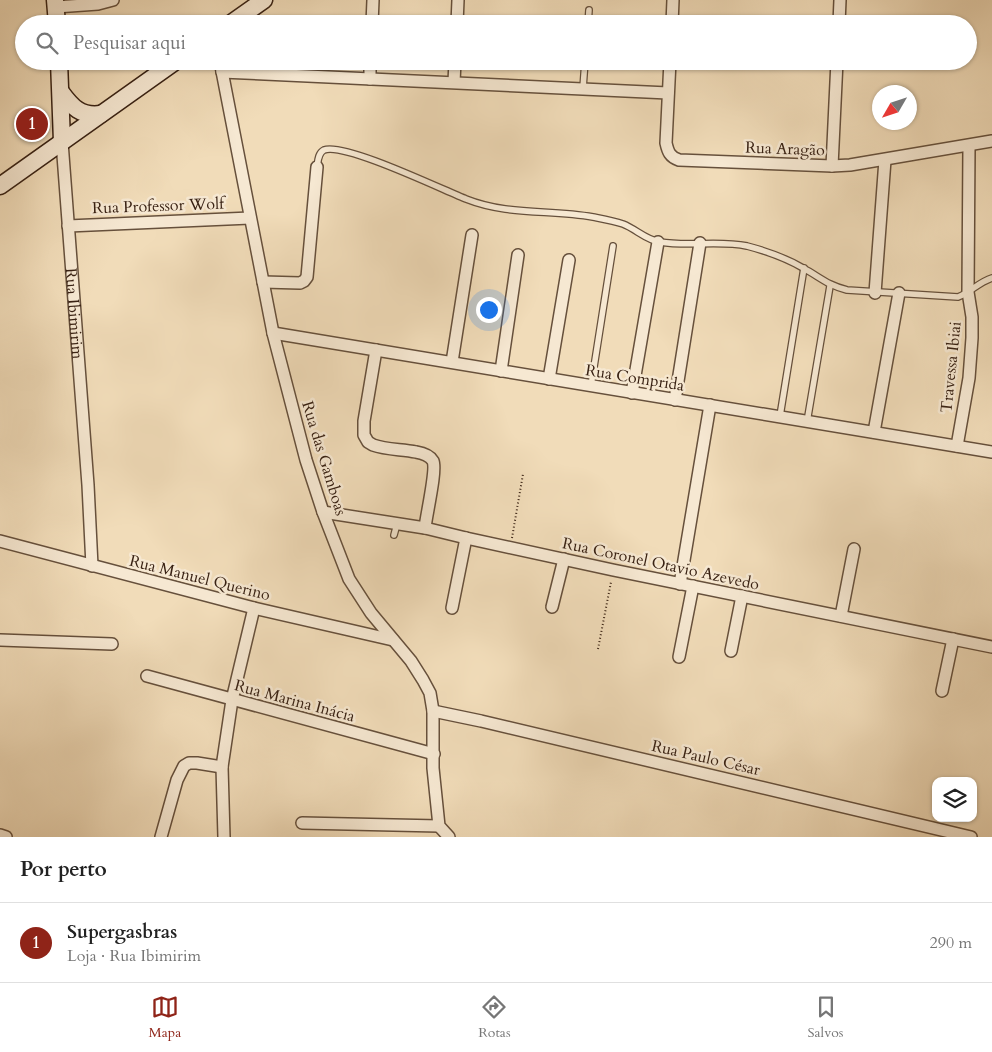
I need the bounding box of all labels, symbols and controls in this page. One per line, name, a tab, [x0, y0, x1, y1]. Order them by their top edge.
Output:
search box	[15, 15, 977, 70]
icon: search	[33, 29, 61, 57]
text: Pesquisar aqui	[73, 30, 186, 56]
north arrow	[872, 85, 917, 130]
pin: 1	[16, 105, 48, 143]
street label: Rua Aragão	[745, 137, 826, 161]
street label: Rua Professor Wolf	[92, 193, 227, 219]
street label: Rua Ibimirim	[60, 267, 88, 361]
your location	[476, 297, 502, 323]
street label: Travessa Ibiai	[935, 320, 967, 414]
street label: Rua Comprida	[584, 359, 686, 397]
street label: Rua das Gamboas	[296, 398, 352, 518]
street label: Rua Coronel Otavio Azevedo	[560, 532, 762, 596]
street label: Rua Manuel Querino	[127, 550, 273, 606]
street label: Rua Marina Inácia	[232, 674, 357, 728]
street label: Rua Paulo César	[649, 735, 762, 781]
map controls	[932, 777, 977, 822]
button: layers	[932, 777, 977, 822]
text: Por perto	[20, 855, 107, 884]
text: Supergasbras	[67, 919, 177, 945]
text: 1	[32, 932, 40, 954]
text: 290 m	[930, 932, 972, 954]
text: Loja · Rua Ibimirim	[67, 945, 201, 967]
tab: Mapa	[148, 993, 181, 1042]
tab: Rotas	[478, 993, 511, 1042]
tab: Salvos	[808, 993, 844, 1042]

